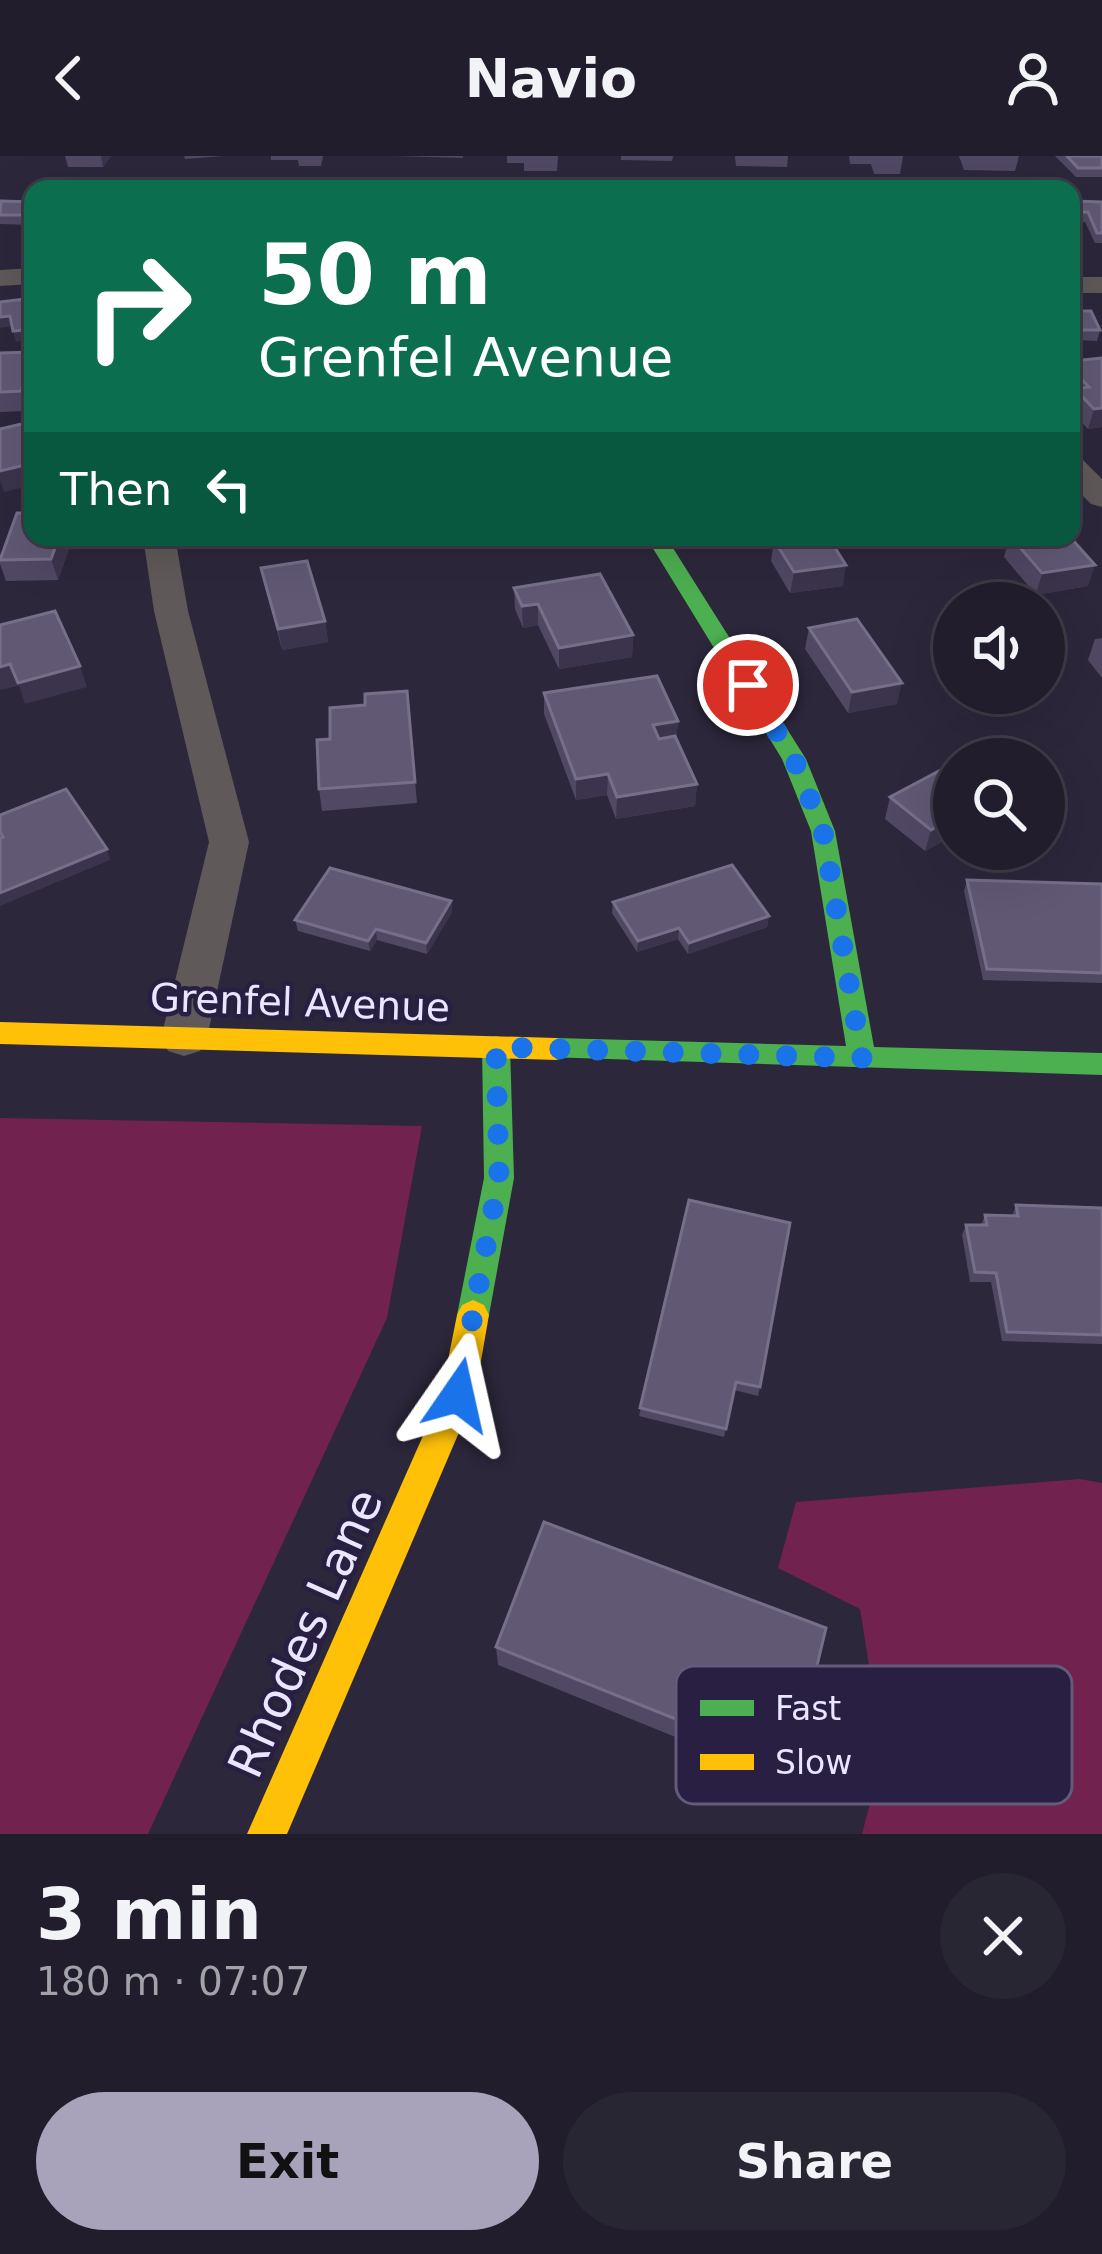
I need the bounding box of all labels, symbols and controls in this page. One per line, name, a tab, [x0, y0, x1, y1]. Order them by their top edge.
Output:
icon: back	[36, 45, 102, 111]
icon: person	[1000, 45, 1066, 111]
text: Navio	[465, 47, 637, 110]
text: 50 m	[258, 226, 492, 324]
icon: right	[60, 228, 216, 384]
text: Grenfel Avenue	[258, 326, 673, 389]
icon: left	[196, 456, 262, 522]
text: Then	[60, 463, 172, 516]
map controls	[933, 582, 1065, 870]
button: sound	[933, 582, 1065, 714]
pin	[697, 634, 799, 736]
icon: arrive	[715, 652, 781, 718]
button: search	[933, 738, 1065, 870]
street label: Grenfel Avenue	[149, 975, 451, 1030]
position arrow	[395, 1332, 521, 1458]
street label: Rhodes Lane	[216, 1480, 394, 1786]
legend	[676, 1666, 1072, 1804]
text: Fast	[775, 1689, 841, 1728]
text: Slow	[775, 1743, 852, 1782]
text: 3 min	[36, 1872, 262, 1956]
button: close	[940, 1873, 1066, 1999]
text: 180 m · 07:07	[36, 1959, 310, 2004]
button: Exit	[36, 2092, 539, 2230]
button: Share	[563, 2092, 1066, 2230]

